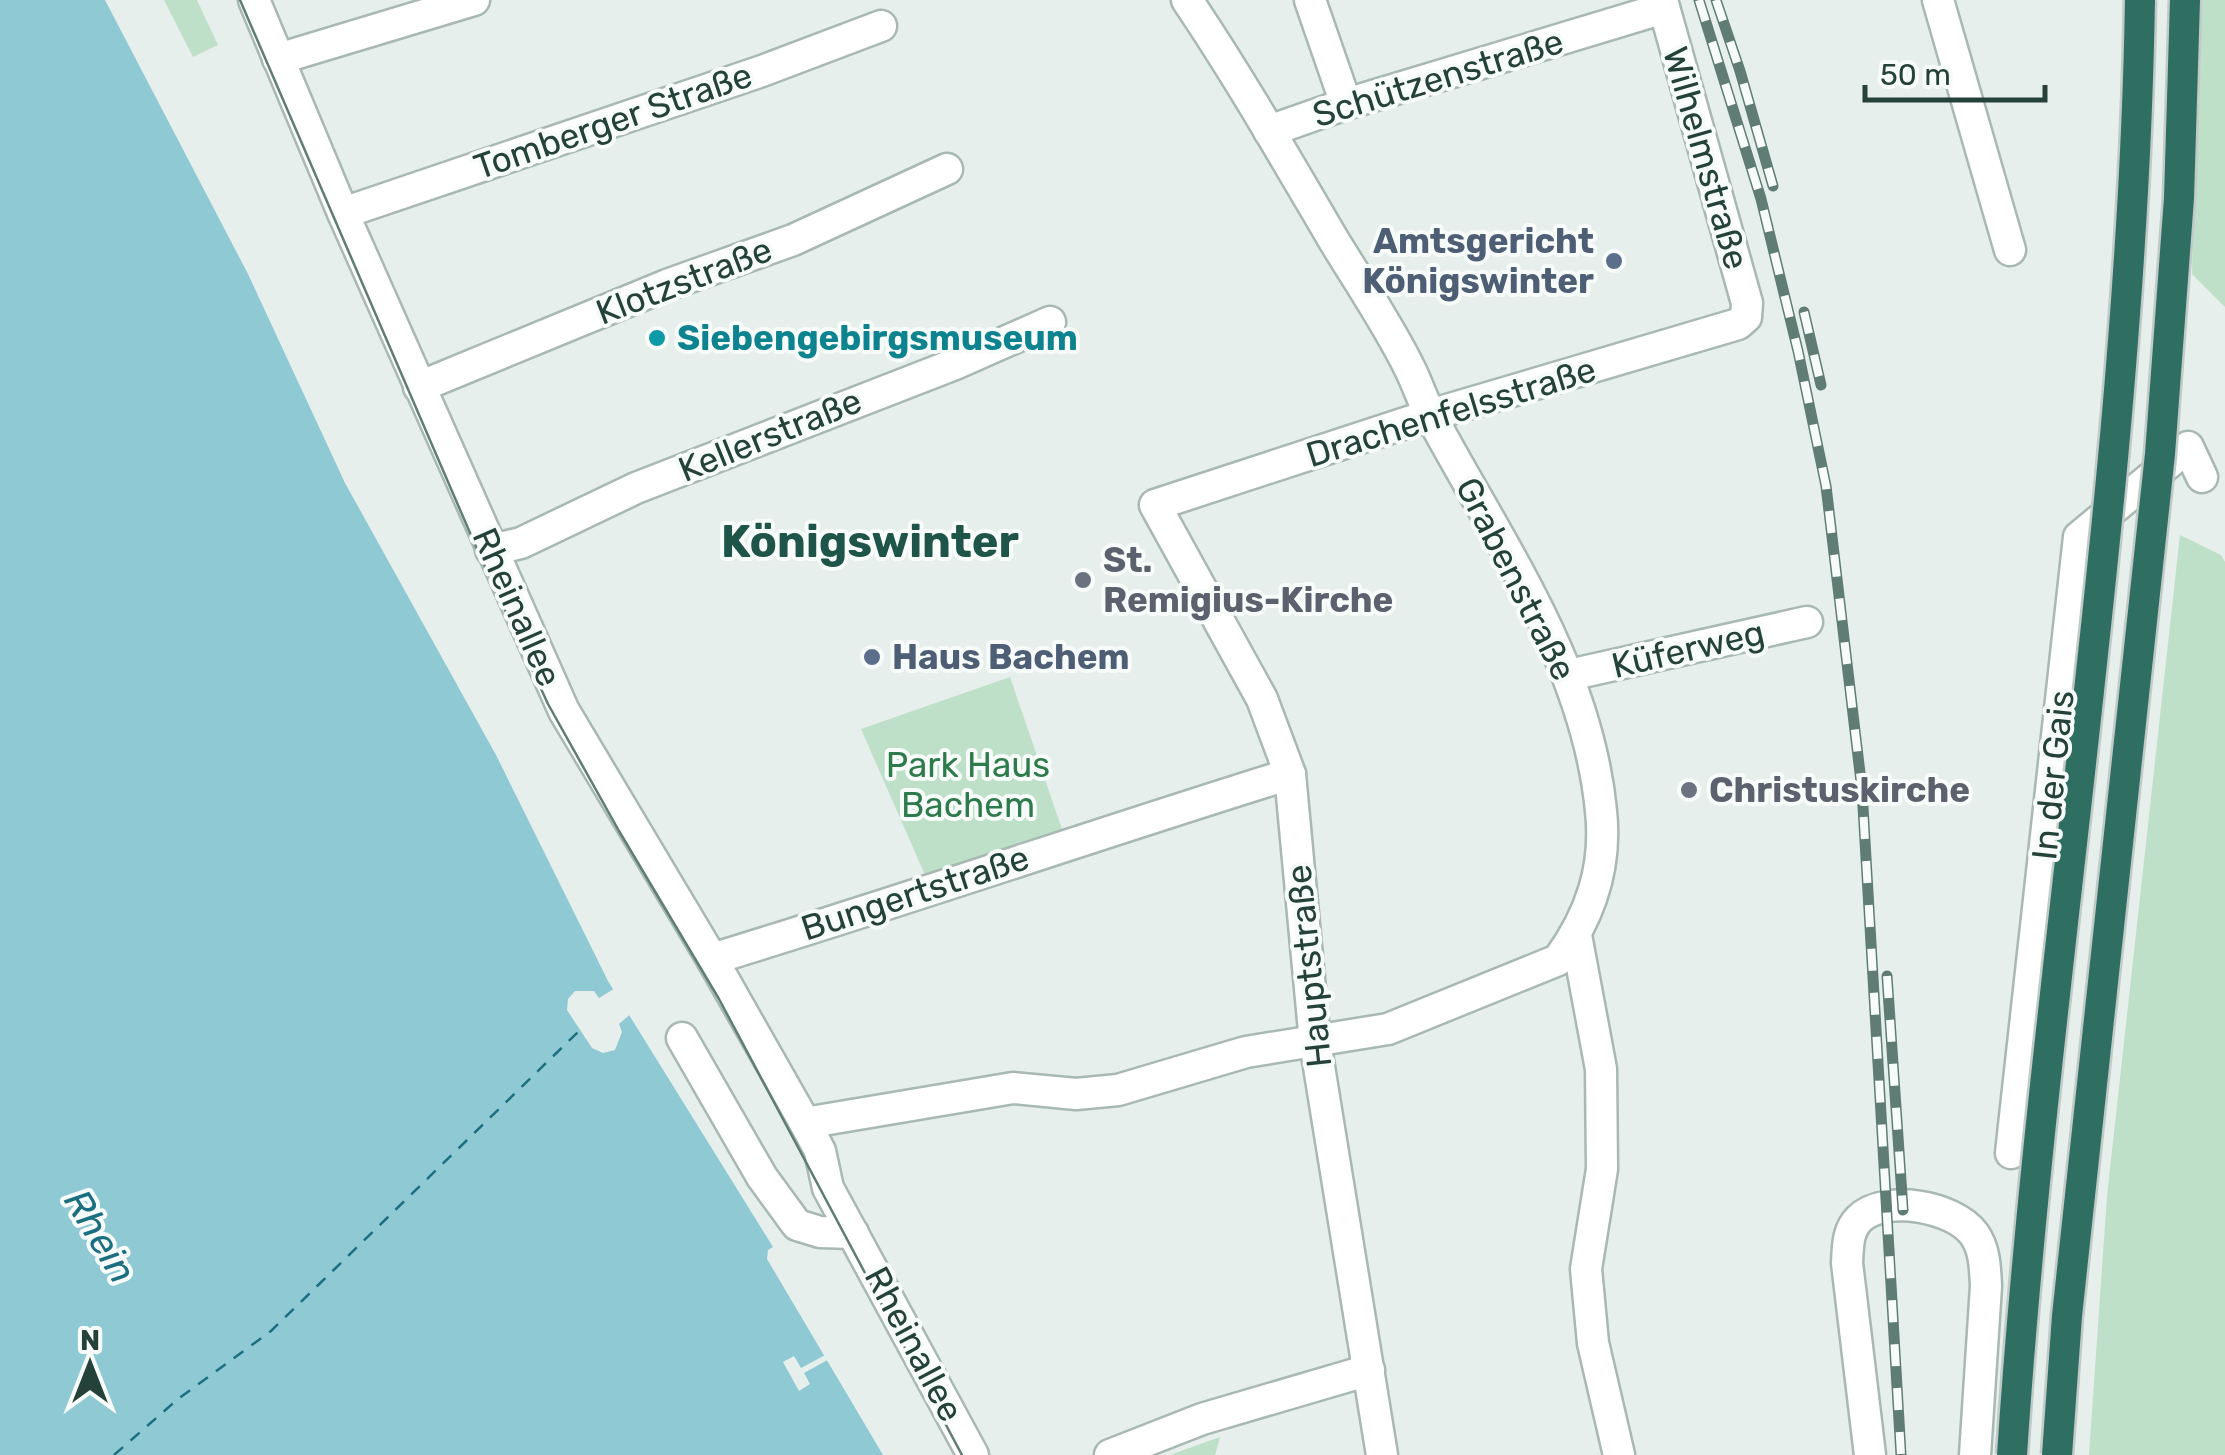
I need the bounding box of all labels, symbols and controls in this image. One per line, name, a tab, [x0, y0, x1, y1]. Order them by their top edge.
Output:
street label: Schützenstraße	[1308, 20, 1568, 136]
scale bar	[1865, 40, 2045, 102]
street label: Wilhelmstraße	[1654, 42, 1758, 274]
street label: Tomberger Straße	[469, 54, 757, 188]
text: 50 m	[1880, 57, 1951, 93]
place label: Amtsgericht Königswinter	[1362, 220, 1594, 302]
street label: Klotzstraße	[590, 228, 778, 334]
marker: Amtsgericht Königswinter	[1603, 250, 1625, 272]
place label: Siebengebirgsmuseum	[677, 317, 1078, 359]
marker: Siebengebirgsmuseum	[646, 327, 668, 349]
street label: Drachenfelsstraße	[1301, 348, 1601, 476]
street label: Kellerstraße	[672, 379, 868, 491]
street label: Grabenstraße	[1447, 471, 1585, 687]
district label: Königswinter	[721, 515, 1019, 568]
street label: Rheinallee	[463, 521, 571, 693]
place label: St. Remigius-Kirche	[1103, 539, 1393, 621]
marker: St. Remigius-Kirche	[1072, 569, 1094, 591]
street label: Küferweg	[1608, 611, 1768, 687]
place label: Haus Bachem	[892, 636, 1130, 678]
marker: Haus Bachem	[861, 646, 883, 668]
street label: In der Gais	[2023, 688, 2083, 862]
park label: Park Haus Bachem	[886, 744, 1050, 826]
place label: Christuskirche	[1709, 769, 1970, 811]
marker: Christuskirche	[1678, 779, 1700, 801]
street label: Bungertstraße	[796, 836, 1034, 950]
street label: Hauptstraße	[1277, 862, 1341, 1070]
water label: Rhein	[54, 1181, 146, 1291]
street label: Rheinallee	[856, 1260, 972, 1428]
north arrow	[40, 1315, 140, 1415]
text: N	[80, 1324, 100, 1357]

